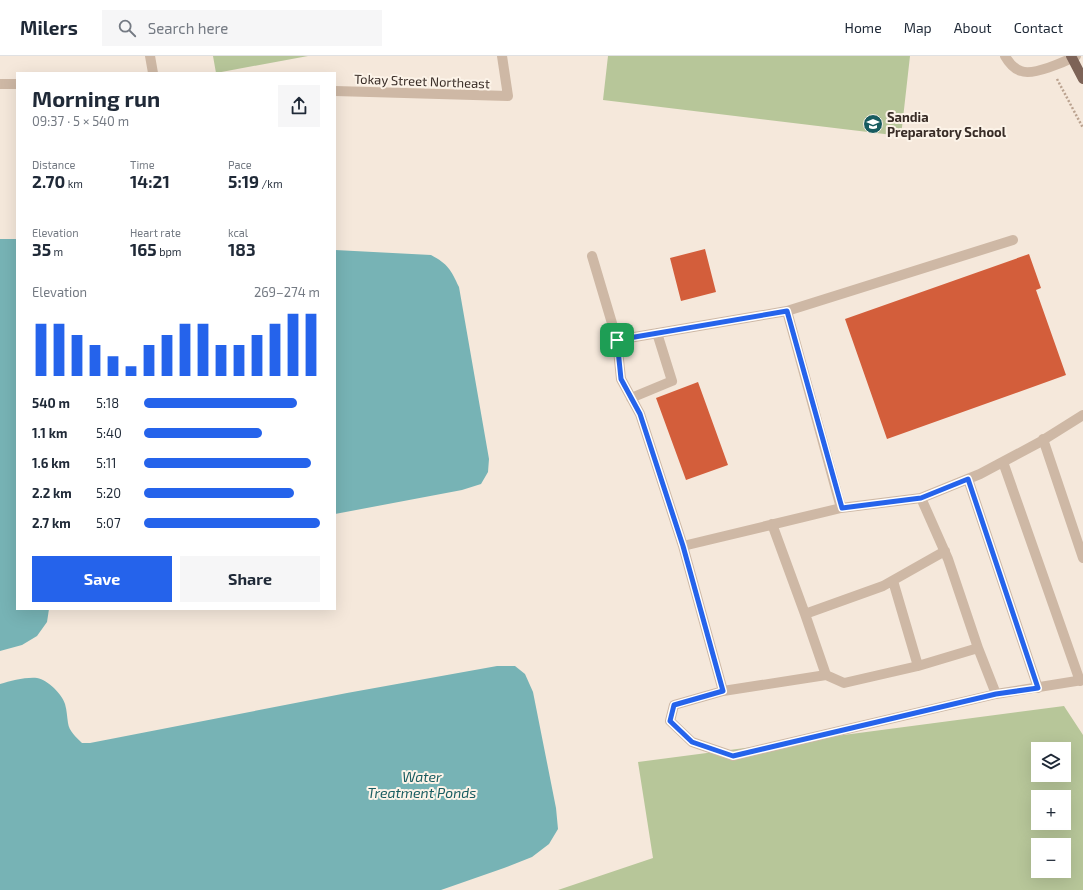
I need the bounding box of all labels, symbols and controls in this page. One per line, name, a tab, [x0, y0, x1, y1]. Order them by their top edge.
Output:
search box	[102, 10, 382, 46]
text: Milers	[20, 16, 78, 39]
icon: search	[116, 17, 138, 39]
text: Search here	[148, 19, 228, 37]
text: Home	[845, 19, 882, 36]
text: Map	[904, 19, 932, 36]
text: About	[954, 19, 992, 36]
text: Contact	[1014, 19, 1063, 36]
street label: Tokay Street Northeast	[354, 71, 490, 91]
text: Morning run	[32, 85, 160, 111]
button: share	[278, 85, 320, 127]
place label: Sandia Preparatory School	[887, 109, 1007, 140]
text: 09:37 · 5 × 540 m	[32, 113, 129, 129]
school or university icon: Sandia Preparatory School	[862, 113, 884, 135]
text: Distance	[32, 158, 75, 171]
text: Time	[130, 158, 155, 171]
text: Pace	[228, 158, 252, 171]
text: 2.70	[32, 171, 65, 191]
text: 14:21	[130, 171, 170, 191]
text: 5:19	[228, 171, 259, 191]
text: km	[65, 177, 83, 190]
text: /km	[259, 177, 283, 190]
text: Elevation	[32, 226, 79, 239]
text: Heart rate	[130, 226, 181, 239]
text: kcal	[228, 226, 248, 239]
text: 35	[32, 239, 51, 259]
text: 165	[130, 239, 157, 259]
text: 183	[228, 239, 256, 259]
text: m	[51, 245, 63, 258]
text: bpm	[157, 245, 182, 258]
text: Elevation	[32, 284, 87, 300]
text: 269–274 m	[254, 284, 320, 300]
pin	[600, 323, 634, 357]
icon: arrive	[606, 329, 628, 351]
text: 540 m	[32, 395, 70, 411]
text: 5:18	[96, 395, 119, 411]
text: 1.1 km	[32, 425, 67, 441]
text: 5:40	[96, 425, 122, 441]
text: 1.6 km	[32, 455, 70, 471]
text: 5:11	[96, 455, 116, 471]
text: 2.2 km	[32, 485, 72, 501]
text: 5:20	[96, 485, 121, 501]
text: 2.7 km	[32, 515, 71, 531]
text: 5:07	[96, 515, 121, 531]
button: Save	[32, 556, 172, 602]
button: Share	[180, 556, 320, 602]
map controls	[1031, 742, 1071, 878]
button: layers	[1031, 742, 1071, 782]
water label: Water Treatment Ponds	[368, 768, 476, 801]
button: +	[1031, 790, 1071, 830]
button: −	[1031, 838, 1071, 878]

